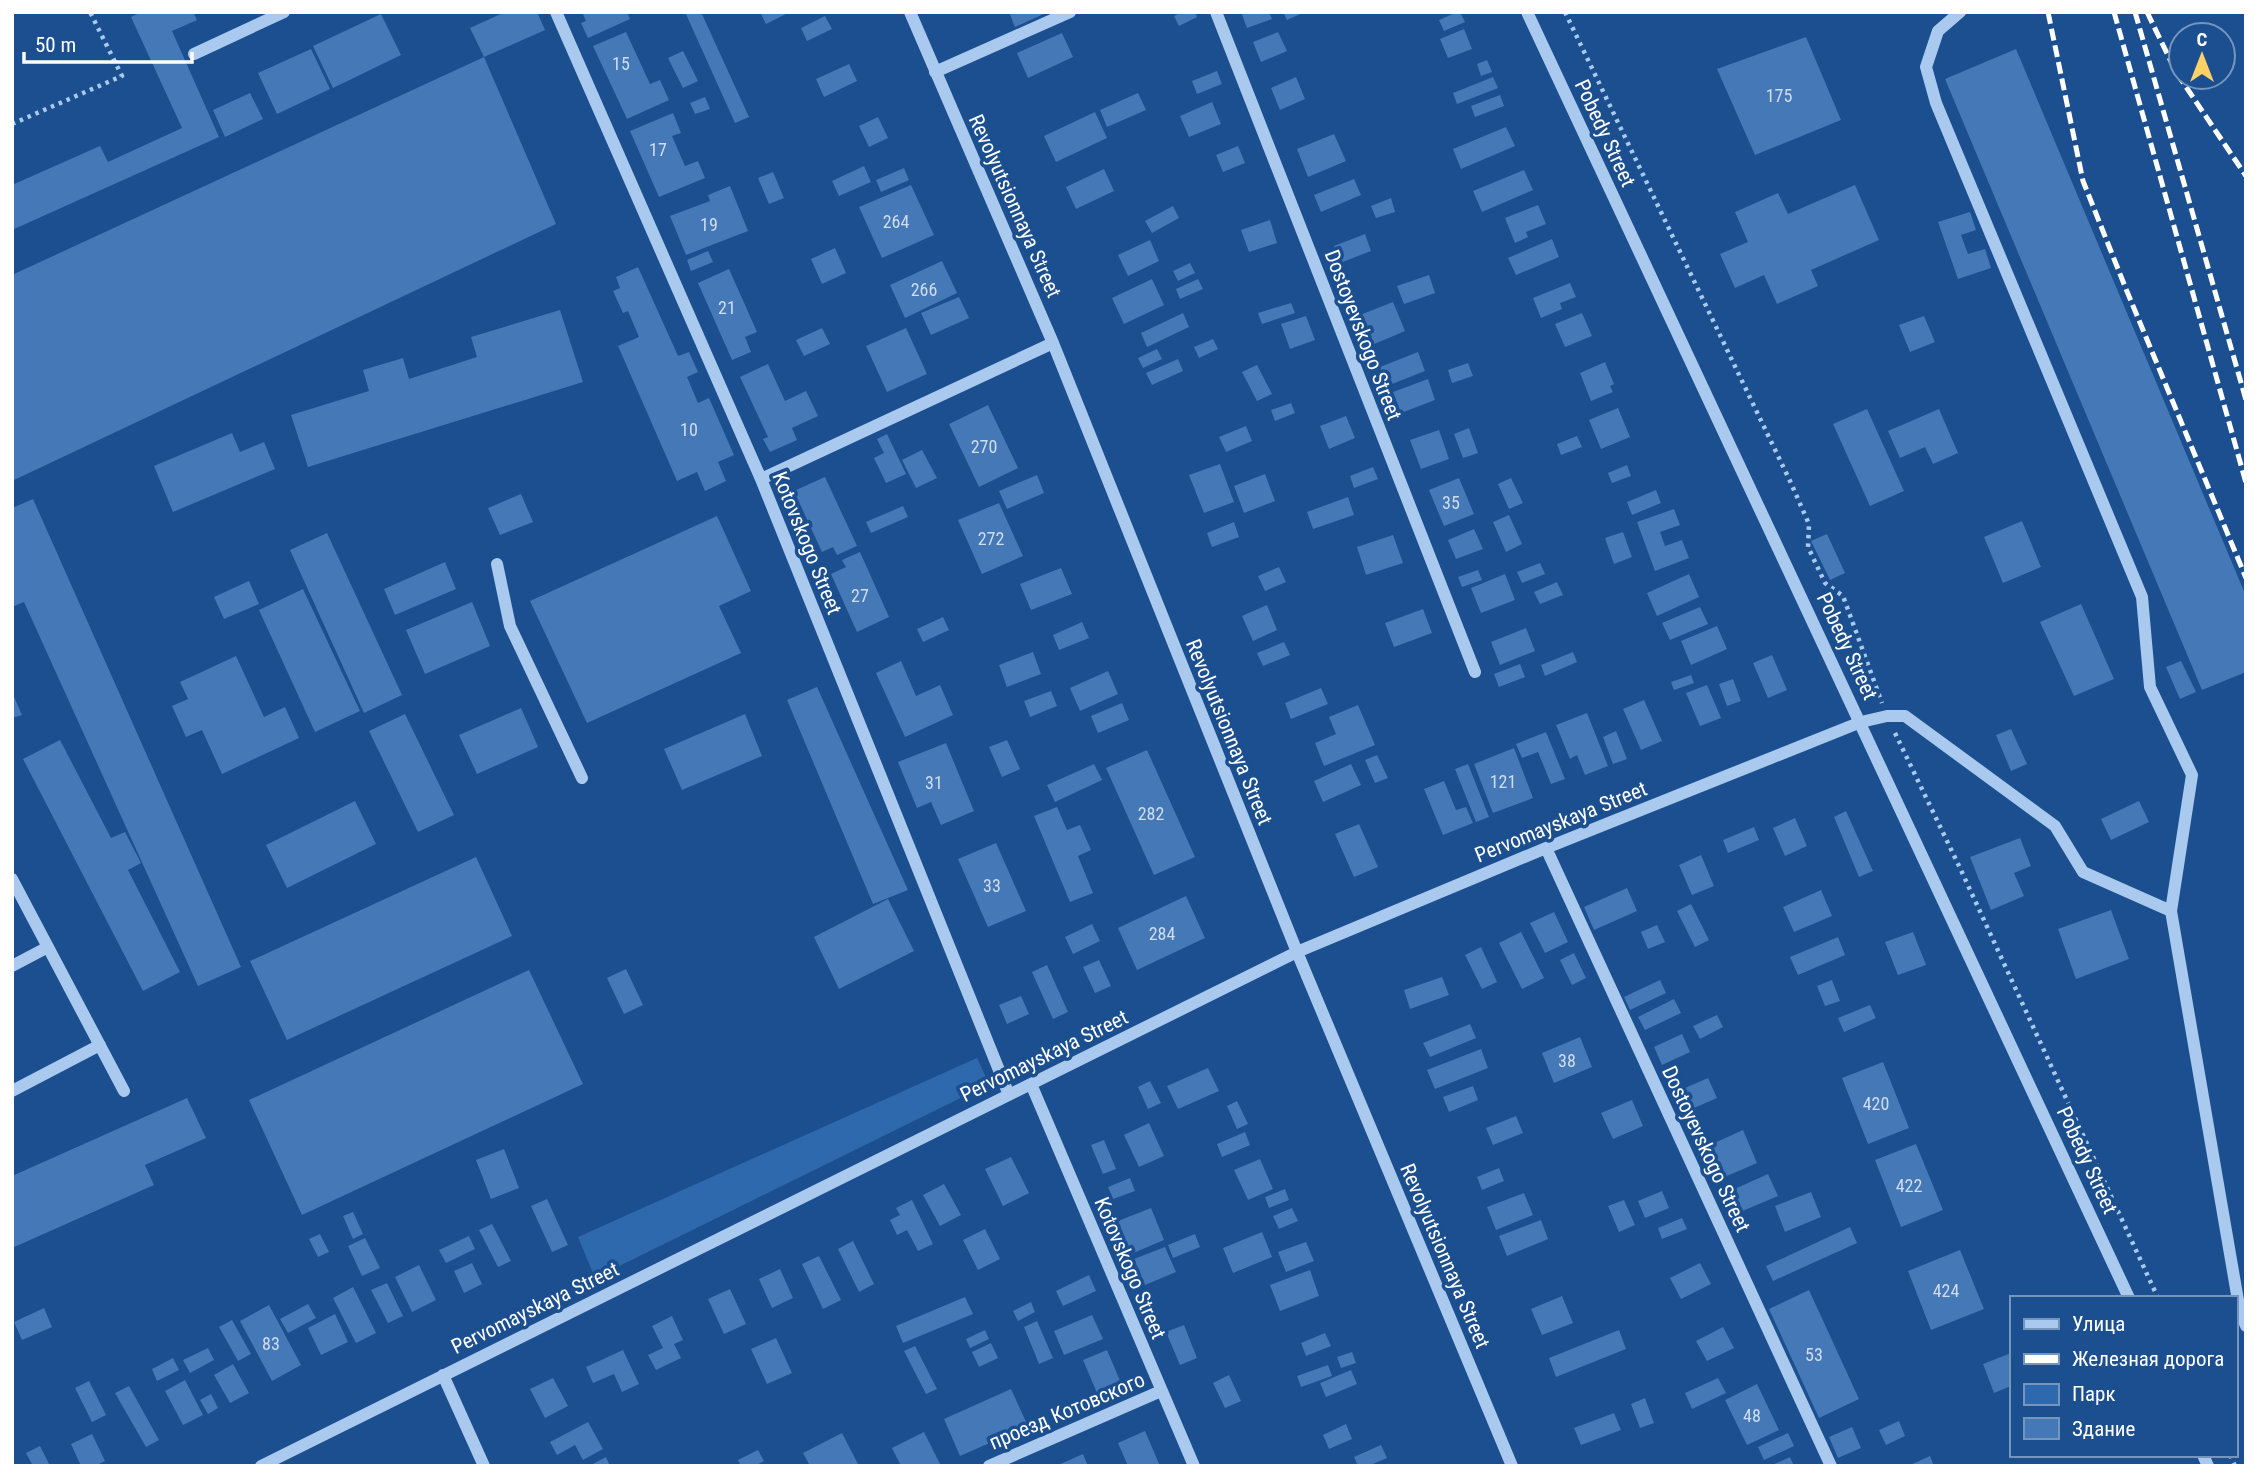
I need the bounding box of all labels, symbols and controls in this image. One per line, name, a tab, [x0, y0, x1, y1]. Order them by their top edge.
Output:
scale bar	[24, 21, 192, 65]
north arrow	[2167, 21, 2237, 91]
text: С	[2197, 28, 2208, 51]
text: 50 m	[35, 33, 76, 57]
house number: 15	[612, 53, 630, 74]
street label: Pobedy Street	[1570, 76, 1640, 190]
house number: 175	[1766, 85, 1792, 106]
street label: Revolyutsionnaya Street	[964, 111, 1066, 301]
house number: 17	[649, 139, 667, 160]
house number: 264	[883, 211, 909, 232]
house number: 19	[700, 214, 718, 235]
street label: Dostoyevskogo Street	[1319, 247, 1407, 423]
house number: 266	[911, 279, 937, 300]
house number: 21	[718, 297, 736, 318]
house number: 10	[680, 419, 698, 440]
house number: 270	[971, 436, 997, 457]
street label: Kotovskogo Street	[767, 468, 847, 618]
house number: 35	[1442, 492, 1460, 513]
house number: 272	[978, 528, 1004, 549]
house number: 27	[851, 585, 869, 606]
street label: Pobedy Street	[1812, 589, 1882, 703]
street label: Revolyutsionnaya Street	[1181, 636, 1277, 828]
house number: 121	[1490, 771, 1516, 792]
house number: 31	[925, 772, 943, 793]
street label: Pervomayskaya Street	[1471, 777, 1651, 867]
house number: 282	[1138, 803, 1164, 824]
house number: 33	[983, 875, 1001, 896]
house number: 284	[1149, 923, 1175, 944]
street label: Pervomayskaya Street	[956, 1005, 1132, 1107]
house number: 38	[1558, 1050, 1576, 1071]
street label: Dostoyevskogo Street	[1657, 1062, 1755, 1236]
house number: 420	[1863, 1093, 1889, 1114]
street label: Pobedy Street	[2052, 1103, 2122, 1217]
street label: Revolyutsionnaya Street	[1395, 1160, 1495, 1352]
house number: 422	[1896, 1175, 1922, 1196]
street label: Kotovskogo Street	[1089, 1194, 1171, 1342]
street label: Pervomayskaya Street	[447, 1257, 623, 1359]
house number: 424	[1933, 1280, 1959, 1301]
legend	[2010, 1296, 2237, 1457]
text: Улица	[2072, 1312, 2125, 1336]
house number: 83	[262, 1333, 280, 1354]
house number: 53	[1805, 1344, 1823, 1365]
text: Железная дорога	[2072, 1347, 2224, 1371]
street label: проезд Котовского	[986, 1367, 1148, 1455]
text: Парк	[2072, 1382, 2116, 1406]
house number: 48	[1743, 1405, 1761, 1426]
text: Здание	[2072, 1417, 2136, 1441]

